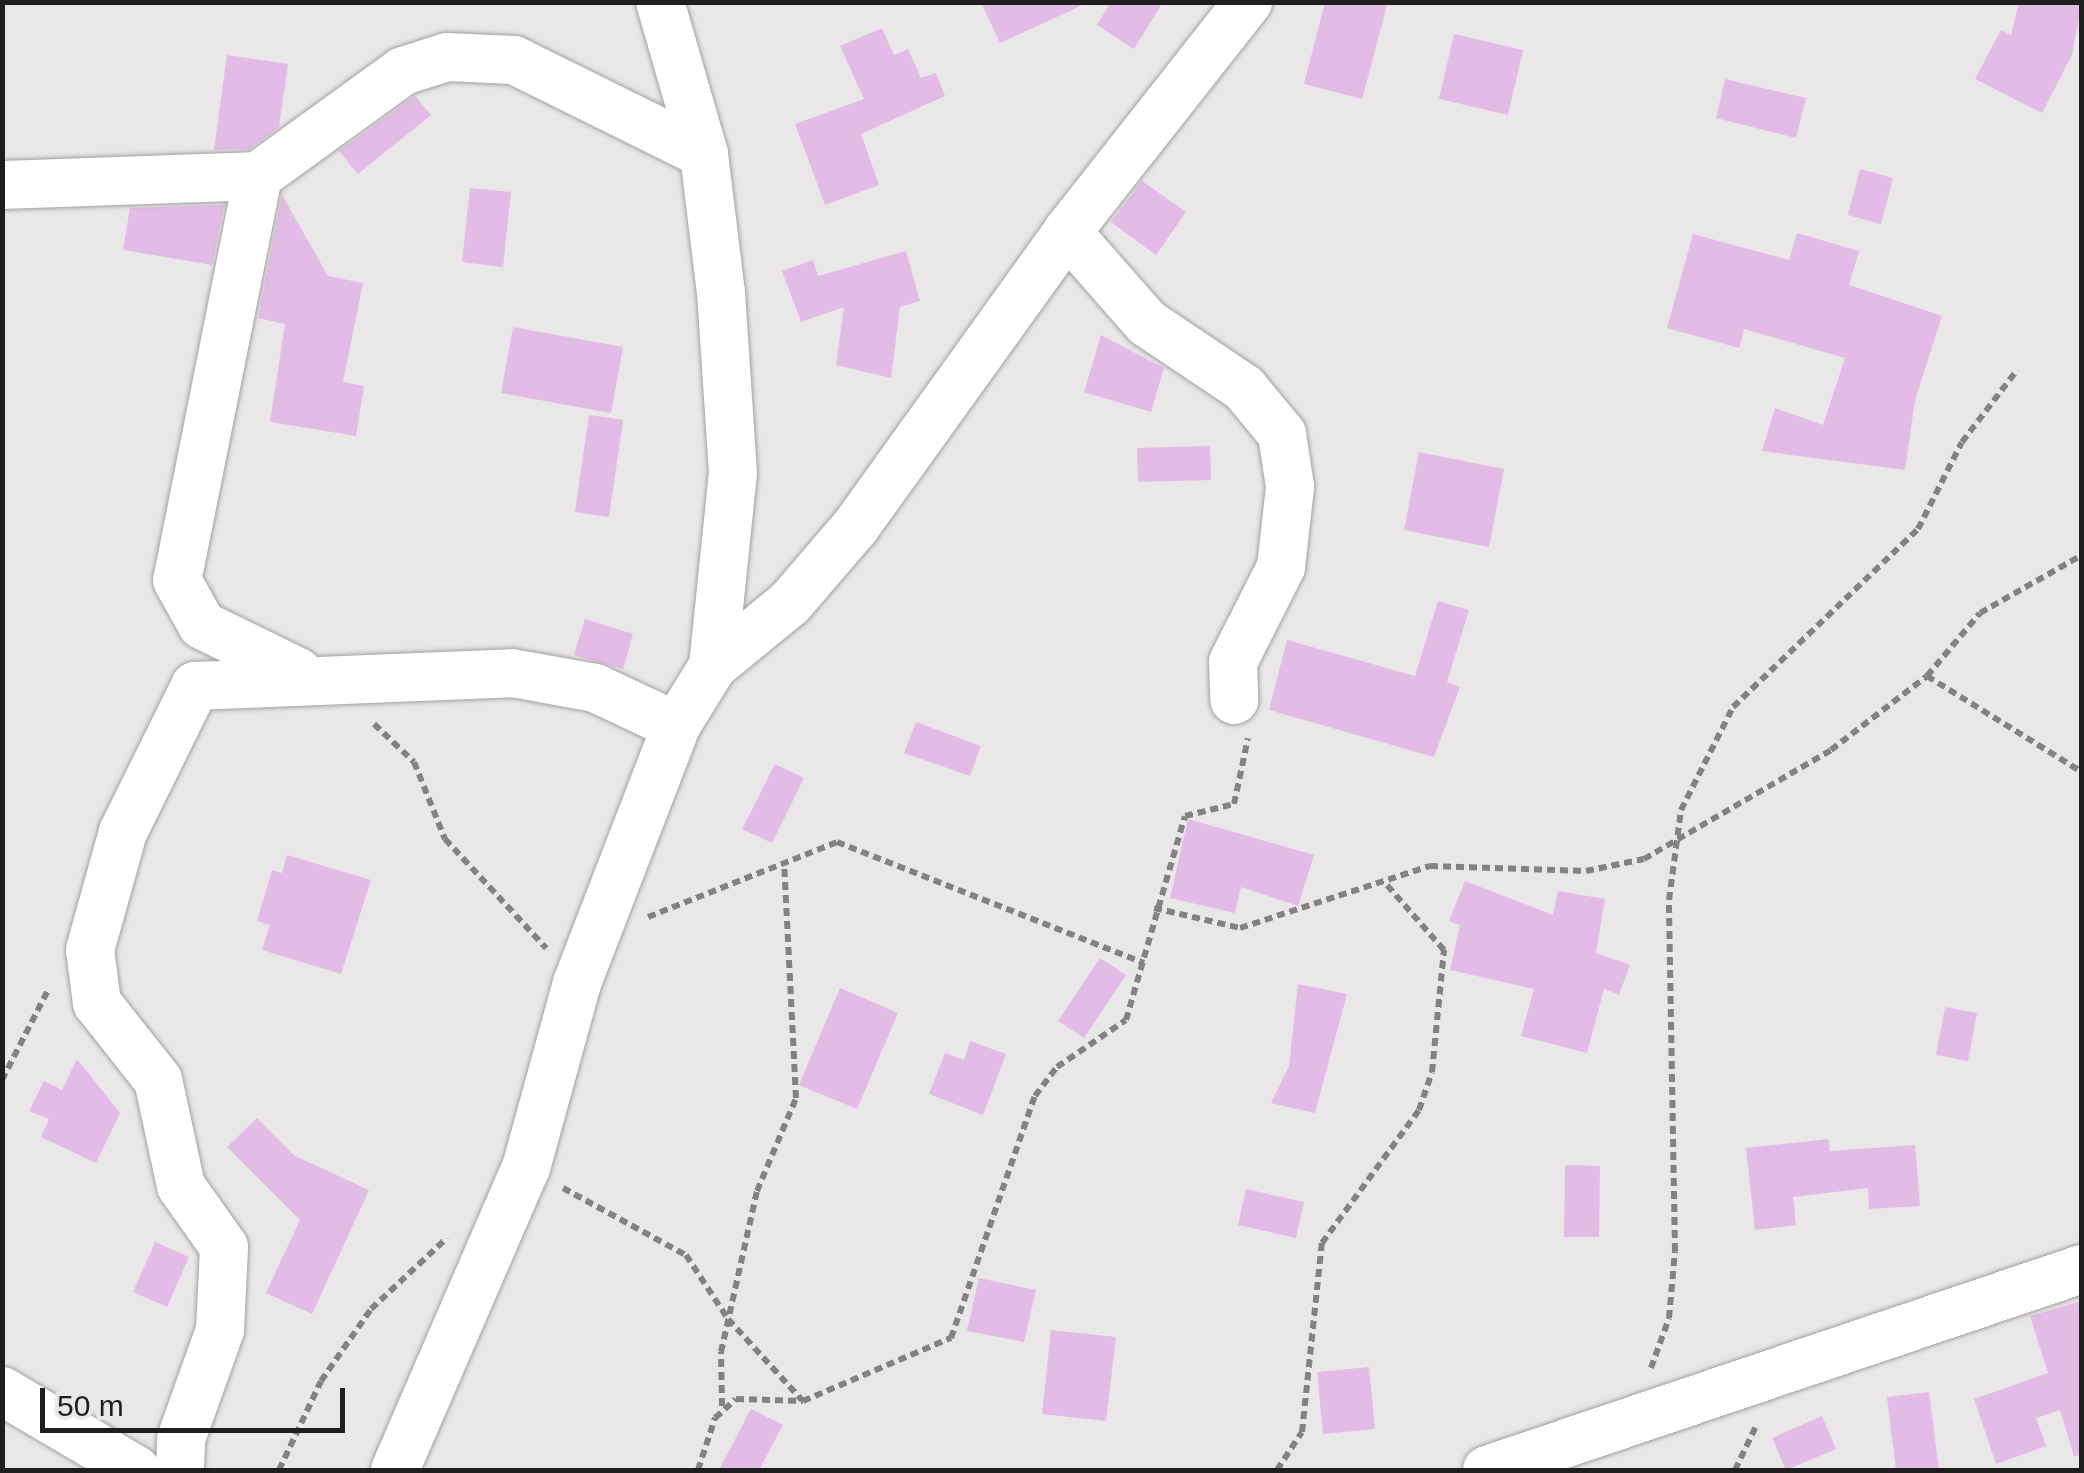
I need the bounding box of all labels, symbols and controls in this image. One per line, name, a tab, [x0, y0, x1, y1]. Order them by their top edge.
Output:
scale bar	[45, 1368, 350, 1430]
text: 50 m	[57, 1389, 124, 1422]

